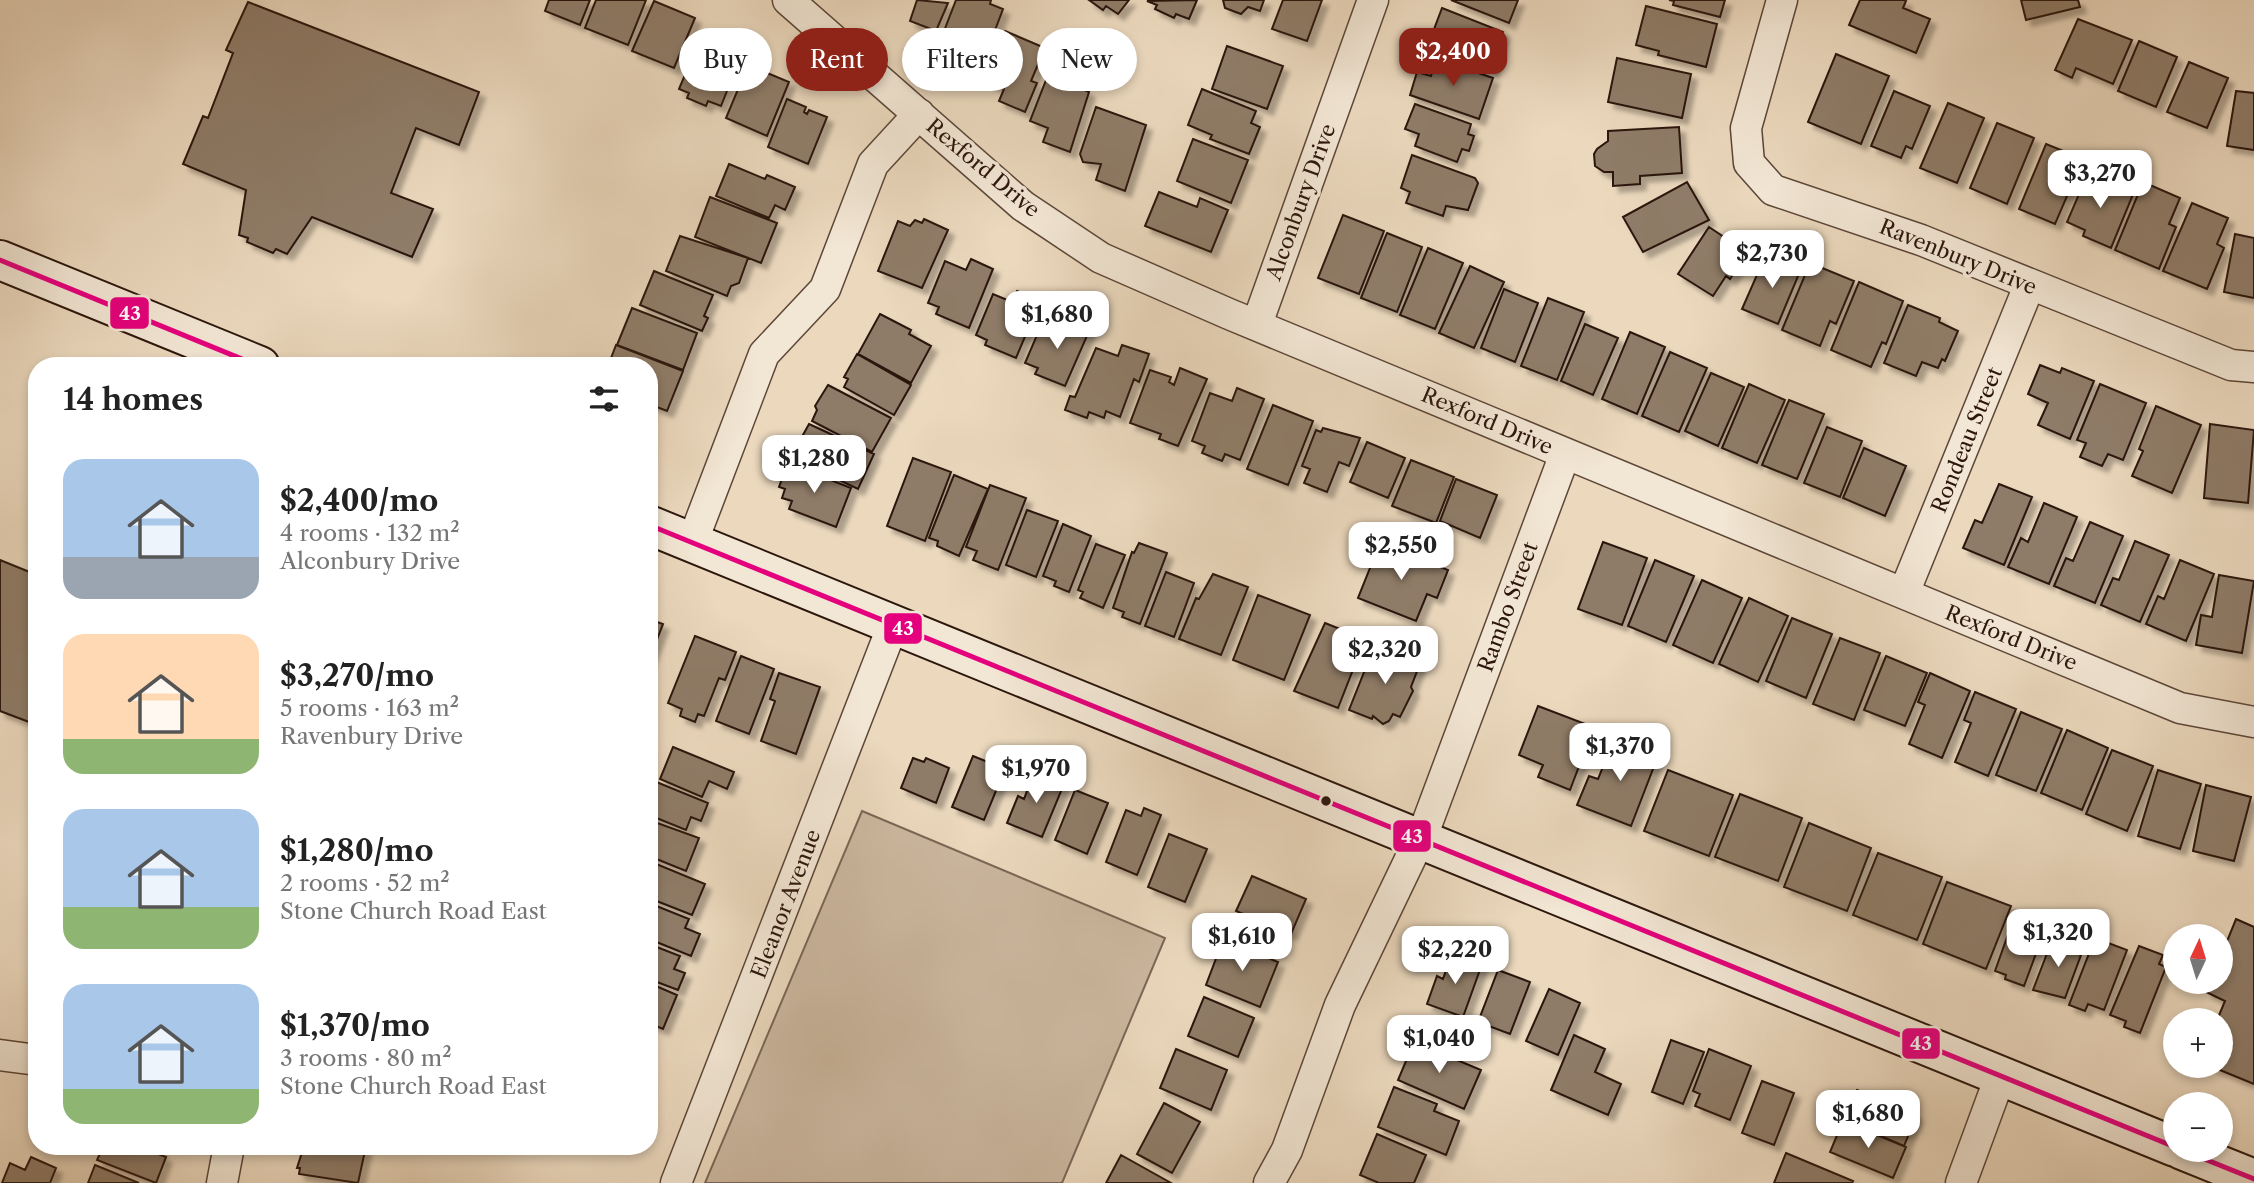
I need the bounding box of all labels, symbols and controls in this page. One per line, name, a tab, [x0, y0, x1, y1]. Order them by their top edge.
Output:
chip: Buy	[679, 28, 772, 91]
chip: Rent	[786, 28, 888, 91]
chip: Filters	[902, 28, 1023, 91]
chip: New	[1037, 28, 1137, 91]
pin: $2,400	[1396, 28, 1510, 88]
text: $2,400	[1415, 37, 1491, 65]
street label: Rexford Drive	[922, 113, 1045, 222]
street label: Alconbury Drive	[1260, 120, 1340, 284]
pin: $3,270	[2043, 150, 2157, 210]
text: $3,270	[2064, 159, 2136, 187]
street label: Ravenbury Drive	[1876, 214, 2040, 299]
pin: $2,730	[1715, 230, 1829, 290]
text: $2,730	[1736, 239, 1808, 267]
pin: $1,680	[1000, 292, 1114, 351]
line badge: 43	[109, 296, 150, 330]
text: $1,680	[1021, 300, 1093, 328]
text: 43	[119, 302, 141, 325]
street label: Rondeau Street	[1926, 363, 2007, 516]
icon: filters	[585, 380, 623, 418]
text: 14 homes	[63, 381, 203, 418]
street label: Rexford Drive	[1418, 382, 1557, 459]
pin: $1,280	[757, 435, 871, 495]
text: $1,280	[778, 444, 850, 472]
text: $2,400/mo	[280, 482, 438, 519]
icon: home	[119, 487, 203, 571]
text: 4 rooms · 132 m²	[280, 519, 460, 547]
pin: $2,550	[1344, 522, 1458, 582]
text: $2,550	[1365, 531, 1437, 559]
street label: Rambo Street	[1472, 538, 1543, 675]
text: Alconbury Drive	[280, 547, 460, 575]
street label: Rexford Drive	[1942, 600, 2081, 675]
line badge: 43	[883, 612, 923, 645]
text: 43	[892, 617, 914, 640]
pin: $2,320	[1328, 626, 1442, 686]
text: $2,320	[1348, 635, 1422, 663]
text: $3,270/mo	[280, 657, 434, 694]
icon: home	[119, 662, 203, 746]
text: 5 rooms · 163 m²	[280, 694, 459, 722]
text: Ravenbury Drive	[280, 722, 463, 750]
pin: $1,370	[1563, 724, 1677, 783]
text: $1,370	[1585, 732, 1655, 760]
pin: $1,970	[979, 746, 1093, 805]
text: $1,970	[1001, 754, 1071, 782]
unlabelled marker	[1319, 794, 1333, 808]
line badge: 43	[1392, 819, 1432, 853]
text: 43	[1401, 825, 1423, 848]
street label: Eleanor Avenue	[746, 826, 825, 982]
text: $1,280/mo	[280, 832, 434, 869]
icon: home	[119, 837, 203, 921]
text: 2 rooms · 52 m²	[280, 869, 450, 897]
text: Stone Church Road East	[280, 897, 547, 925]
pin: $1,320	[2001, 909, 2115, 969]
pin: $1,610	[1185, 914, 1299, 973]
text: $1,320	[2023, 918, 2093, 946]
text: $1,610	[1208, 922, 1276, 950]
north arrow	[2163, 924, 2233, 994]
map controls	[2163, 924, 2233, 1162]
pin: $2,220	[1398, 926, 1512, 986]
text: $2,220	[1418, 935, 1492, 963]
text: $1,370/mo	[280, 1007, 430, 1044]
button: +	[2163, 1008, 2233, 1078]
icon: home	[119, 1012, 203, 1096]
pin: $1,040	[1382, 1016, 1496, 1075]
text: $1,040	[1403, 1024, 1475, 1052]
line badge: 43	[1901, 1027, 1941, 1060]
text: 43	[1910, 1032, 1932, 1055]
text: 3 rooms · 80 m²	[280, 1044, 452, 1072]
text: Stone Church Road East	[280, 1072, 547, 1100]
pin: $1,680	[1811, 1090, 1925, 1150]
button: −	[2163, 1092, 2233, 1162]
text: $1,680	[1832, 1099, 1904, 1127]

